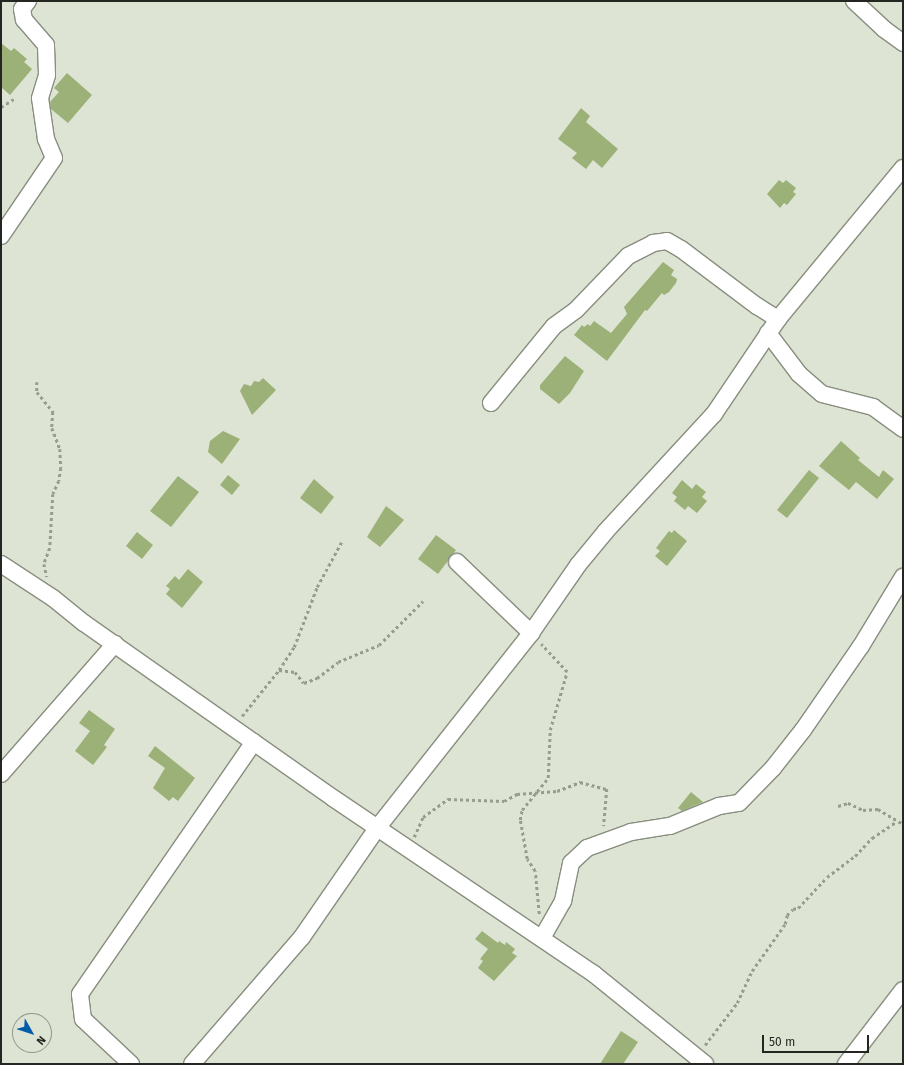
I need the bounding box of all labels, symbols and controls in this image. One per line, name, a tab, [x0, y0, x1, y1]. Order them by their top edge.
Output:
north arrow	[12, 1013, 52, 1053]
scale bar	[764, 1027, 871, 1053]
text: N	[34, 1033, 48, 1047]
text: 50 m	[769, 1035, 795, 1049]

